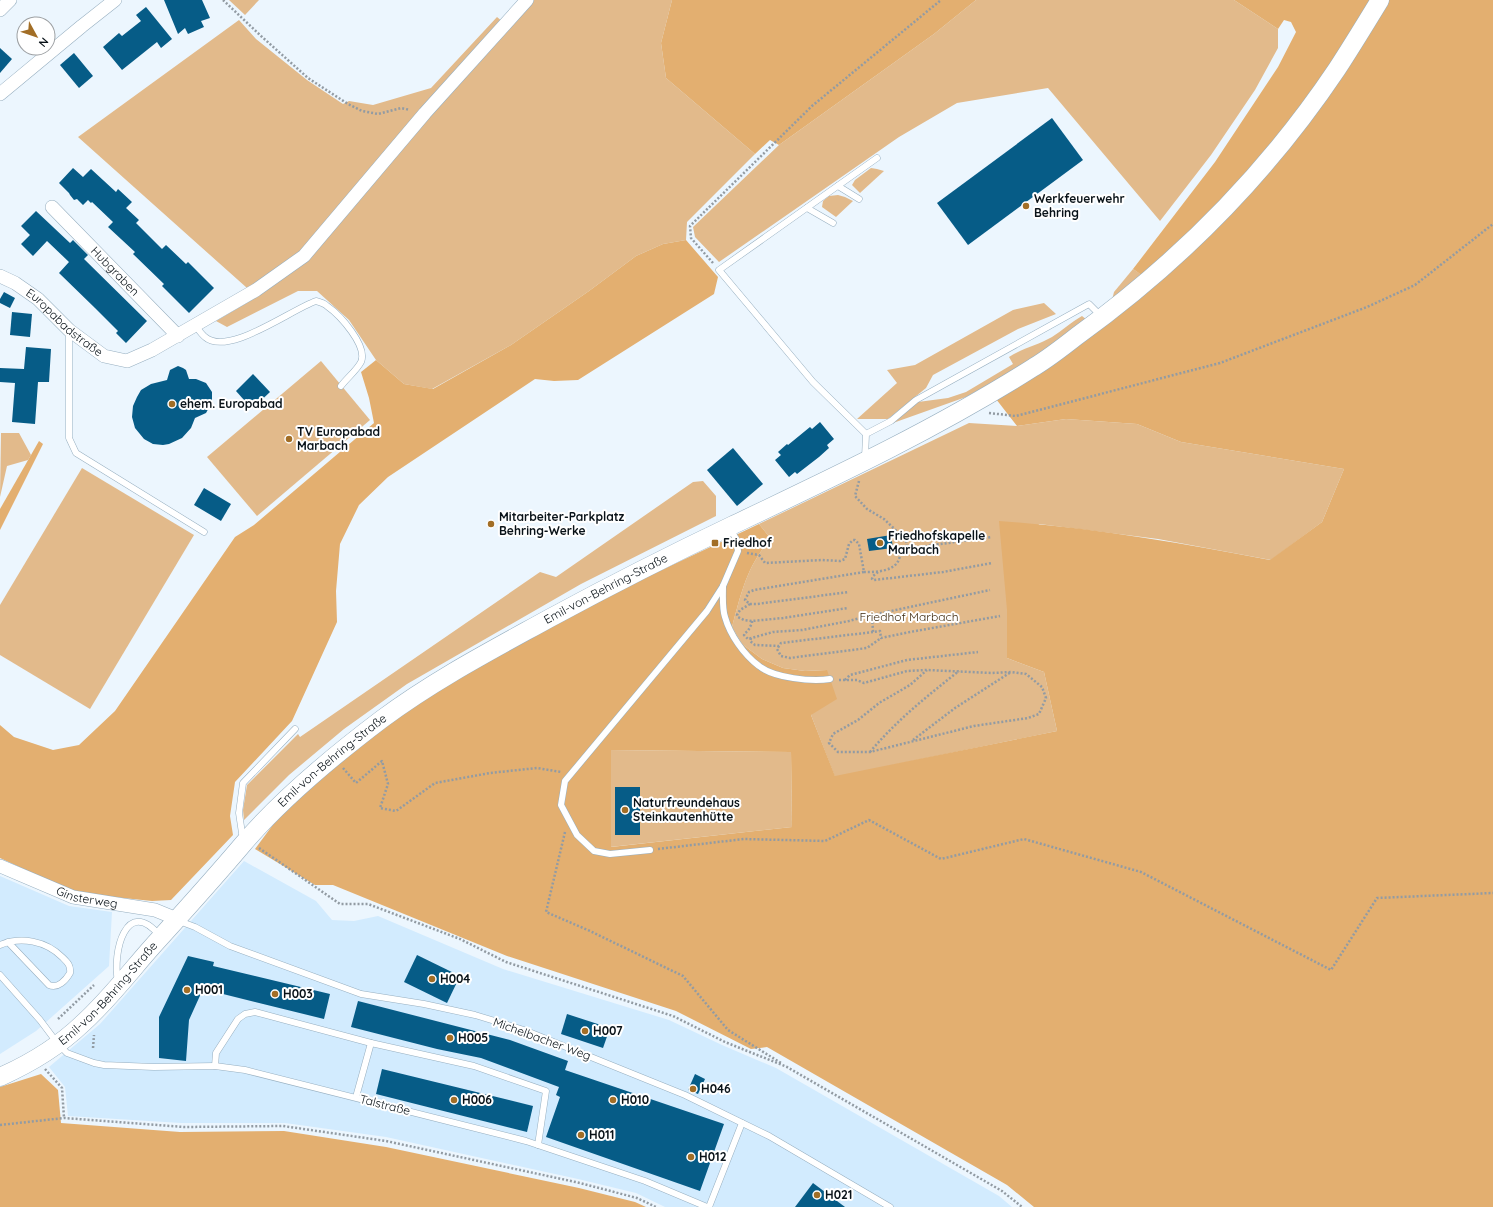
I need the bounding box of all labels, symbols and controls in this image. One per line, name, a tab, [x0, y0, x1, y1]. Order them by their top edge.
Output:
north arrow	[16, 16, 56, 56]
text: N	[36, 35, 52, 50]
place label: Werkfeuerwehr Behring	[1034, 191, 1125, 220]
marker: Werkfeuerwehr Behring	[1021, 201, 1031, 211]
street label: Hubgraben	[88, 243, 143, 299]
street label: Europabadstraße	[23, 285, 106, 360]
place label: ehem. Europabad	[180, 396, 283, 411]
marker: ehem. Europabad	[167, 399, 177, 409]
place label: TV Europabad Marbach	[297, 424, 380, 453]
marker: TV Europabad Marbach	[284, 434, 294, 444]
place label: Mitarbeiter-Parkplatz Behring-Werke	[499, 509, 625, 538]
marker: Mitarbeiter-Parkplatz Behring-Werke	[486, 519, 496, 529]
place label: Friedhofskapelle Marbach	[888, 528, 985, 557]
place label: Friedhof	[723, 535, 773, 550]
marker: Friedhof	[710, 538, 720, 548]
marker: Friedhofskapelle Marbach	[875, 538, 885, 548]
street label: Emil-von-Behring-Straße	[541, 550, 670, 627]
park label: Friedhof Marbach	[860, 609, 958, 624]
street label: Emil-von-Behring-Straße	[274, 710, 389, 810]
place label: Naturfreundehaus Steinkautenhütte	[633, 795, 740, 824]
marker: Naturfreundehaus Steinkautenhütte	[620, 805, 630, 815]
street label: Ginsterweg	[54, 883, 119, 911]
street label: Emil-von-Behring-Straße	[55, 938, 160, 1048]
place label: H004	[440, 971, 470, 986]
marker: H004	[427, 974, 437, 984]
place label: H001	[195, 982, 223, 997]
marker: H001	[182, 985, 192, 995]
place label: H003	[283, 986, 313, 1001]
marker: H003	[270, 989, 280, 999]
street label: Michelbacher Weg	[491, 1014, 593, 1063]
place label: H007	[593, 1023, 623, 1038]
marker: H007	[580, 1026, 590, 1036]
place label: H005	[458, 1030, 488, 1045]
marker: H005	[445, 1033, 455, 1043]
place label: H046	[701, 1081, 731, 1096]
marker: H046	[688, 1084, 698, 1094]
street label: Talstraße	[358, 1091, 412, 1118]
place label: H006	[462, 1092, 492, 1107]
place label: H010	[621, 1092, 649, 1107]
marker: H006	[449, 1095, 459, 1105]
marker: H010	[608, 1095, 618, 1105]
place label: H011	[589, 1127, 614, 1142]
marker: H011	[576, 1130, 586, 1140]
place label: H012	[699, 1149, 727, 1164]
marker: H012	[686, 1152, 696, 1162]
place label: H021	[825, 1187, 853, 1202]
marker: H021	[812, 1190, 822, 1200]

